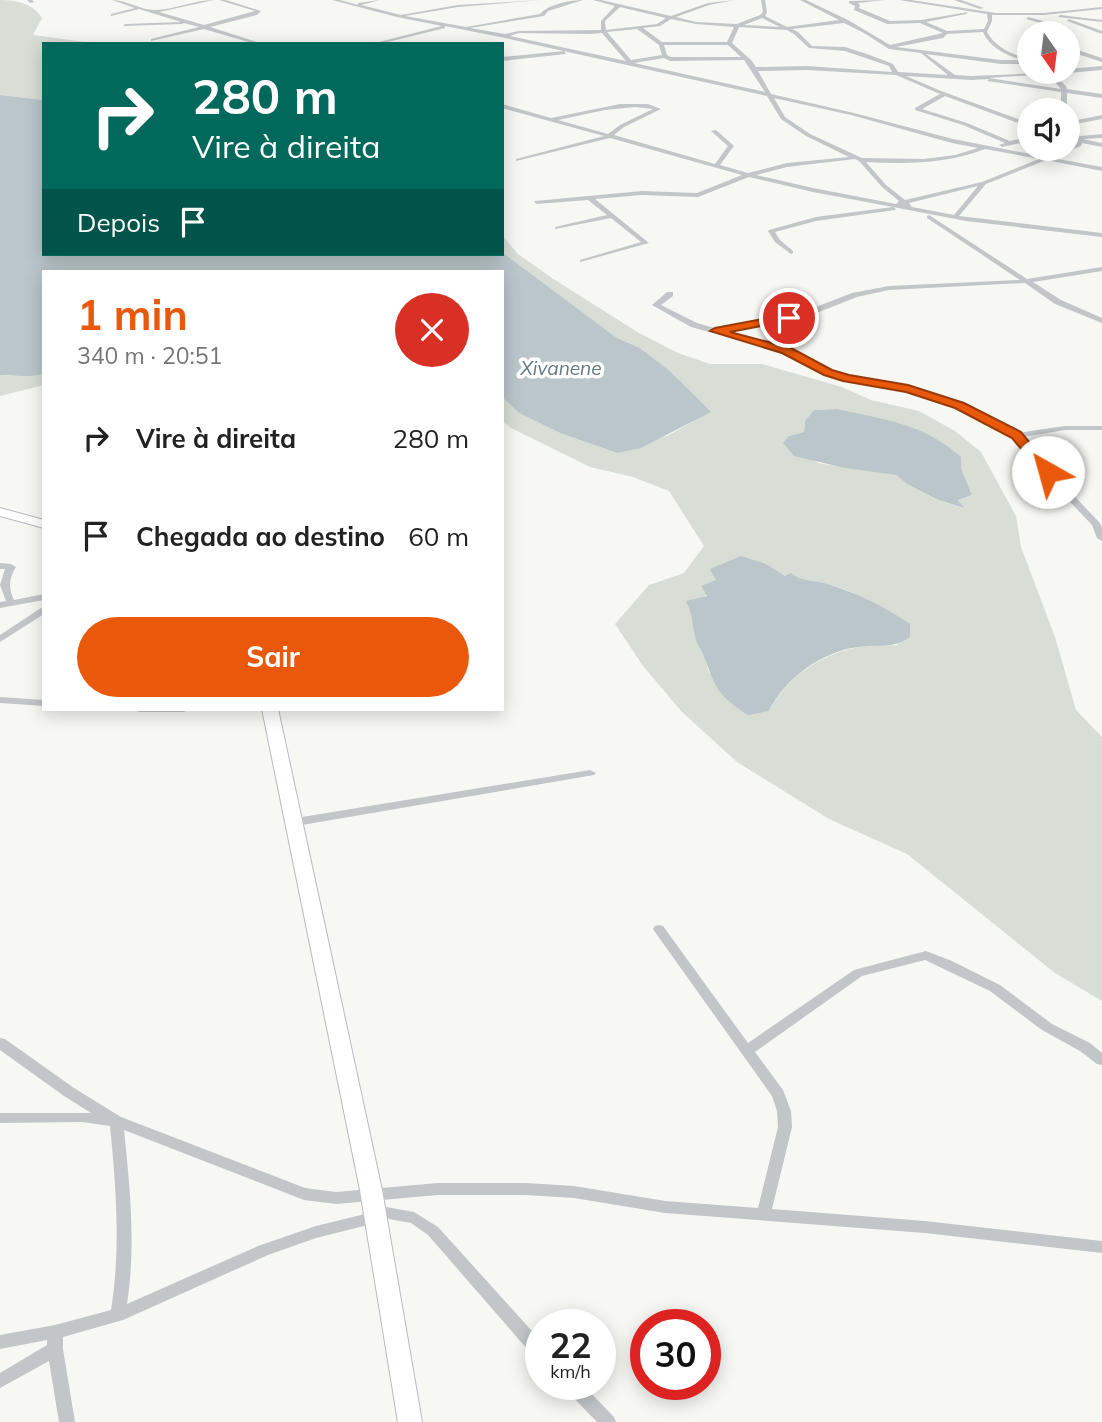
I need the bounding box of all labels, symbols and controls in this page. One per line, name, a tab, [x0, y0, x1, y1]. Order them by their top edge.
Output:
north arrow	[1017, 21, 1080, 84]
map controls	[1017, 21, 1080, 161]
text: 280 m	[192, 65, 338, 126]
icon: right	[77, 70, 168, 161]
button: sound	[1017, 98, 1080, 161]
text: Vire à direita	[192, 126, 380, 166]
icon: arrive	[174, 203, 212, 241]
text: Depois	[77, 206, 160, 239]
text: 1 min	[77, 288, 188, 341]
pin	[759, 288, 819, 348]
button: close	[395, 293, 469, 367]
icon: arrive	[770, 299, 808, 337]
text: 340 m · 20:51	[77, 341, 222, 370]
water label: Xivanene	[519, 356, 602, 380]
icon: right	[77, 419, 115, 457]
text: Vire à direita	[136, 422, 296, 455]
text: 280 m	[393, 422, 469, 455]
position arrow	[1011, 435, 1085, 509]
icon: arrive	[77, 517, 115, 555]
text: Chegada ao destino	[136, 520, 385, 553]
text: 60 m	[408, 520, 469, 553]
button: Sair	[77, 617, 469, 697]
speed limit sign: 30	[630, 1309, 721, 1400]
text: 22	[549, 1323, 592, 1367]
text: km/h	[550, 1360, 591, 1383]

